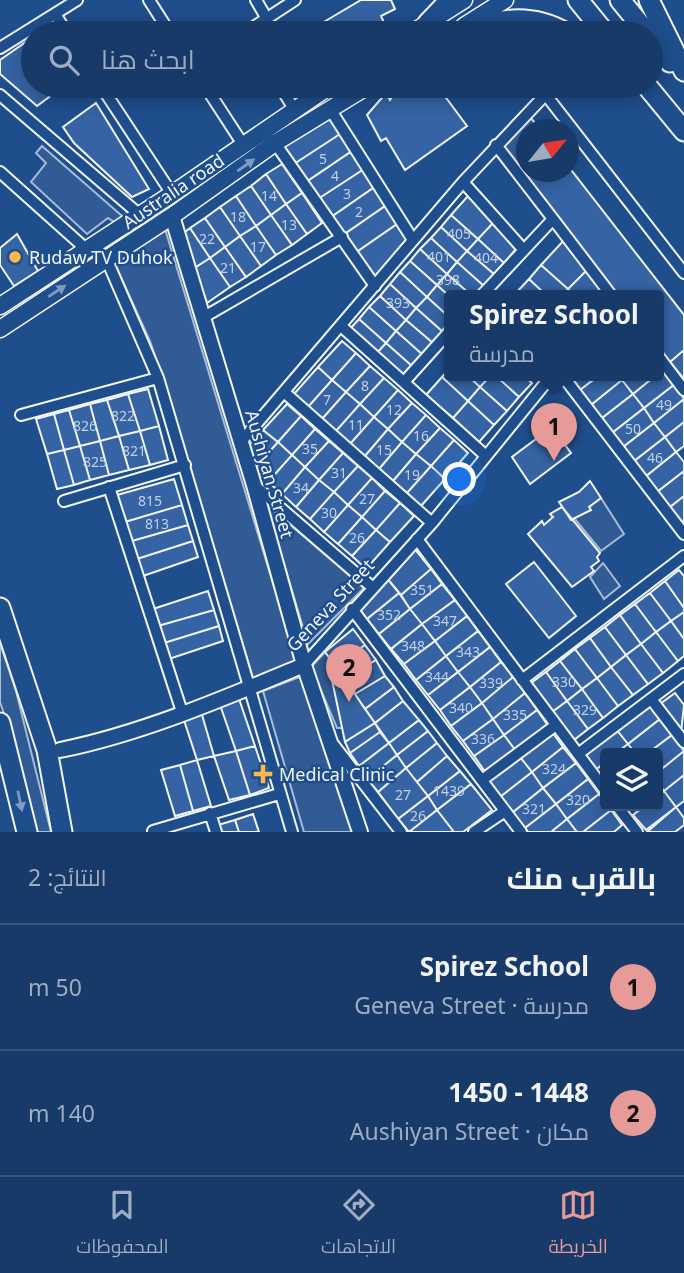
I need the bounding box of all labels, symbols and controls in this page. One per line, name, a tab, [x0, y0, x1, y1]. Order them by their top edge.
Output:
search box	[21, 21, 663, 98]
icon: search	[45, 41, 83, 79]
text: ابحث هنا	[101, 41, 195, 77]
north arrow	[516, 119, 579, 182]
street label: Australia road	[117, 148, 229, 234]
house number: 5	[319, 149, 327, 168]
one-way arrow	[237, 158, 255, 172]
house number: 4	[331, 166, 339, 185]
house number: 3	[343, 184, 351, 203]
house number: 14	[261, 186, 277, 205]
house number: 2	[355, 202, 363, 221]
house number: 18	[230, 207, 246, 226]
house number: 13	[281, 215, 297, 234]
house number: 405	[447, 224, 471, 243]
house number: 22	[199, 229, 215, 248]
house number: 17	[250, 237, 266, 256]
place label: Rudaw TV Duhok	[29, 245, 173, 269]
house number: 401	[427, 247, 451, 266]
house number: 404	[474, 248, 498, 267]
marker: Rudaw TV Duhok	[7, 249, 23, 265]
house number: 21	[220, 258, 236, 277]
house number: 398	[436, 270, 460, 289]
one-way arrow	[47, 285, 66, 298]
popup	[444, 290, 664, 381]
house number: 393	[386, 293, 410, 312]
text: Spirez School	[469, 296, 639, 332]
text: مدرسة	[469, 337, 535, 369]
house number: 8	[361, 376, 369, 395]
house number: 7	[323, 390, 331, 409]
house number: 49	[656, 395, 672, 414]
house number: 12	[386, 400, 402, 419]
pin: 1	[531, 403, 577, 461]
house number: 822	[111, 406, 135, 425]
street label: Aushiyan Street	[240, 407, 300, 541]
house number: 11	[348, 415, 364, 434]
house number: 826	[73, 416, 97, 435]
house number: 50	[625, 419, 641, 438]
house number: 16	[413, 426, 429, 445]
house number: 35	[302, 439, 318, 458]
house number: 15	[376, 440, 392, 459]
house number: 821	[122, 441, 146, 460]
house number: 46	[647, 448, 663, 467]
house number: 825	[83, 452, 107, 471]
your location	[442, 462, 476, 496]
house number: 31	[331, 463, 347, 482]
house number: 19	[404, 465, 420, 484]
house number: 34	[293, 478, 309, 497]
house number: 27	[359, 489, 375, 508]
house number: 815	[138, 491, 162, 510]
house number: 30	[321, 503, 337, 522]
house number: 813	[145, 514, 169, 533]
house number: 26	[349, 528, 365, 547]
street label: Geneva Street	[281, 553, 379, 656]
house number: 351	[410, 580, 434, 599]
house number: 352	[377, 605, 401, 624]
house number: 347	[433, 611, 457, 630]
house number: 348	[401, 636, 425, 655]
house number: 343	[456, 642, 480, 661]
pin: 2	[326, 644, 372, 702]
house number: 344	[425, 667, 449, 686]
house number: 330	[552, 672, 576, 691]
house number: 339	[479, 673, 503, 692]
house number: 340	[449, 698, 473, 717]
house number: 329	[573, 700, 597, 719]
house number: 335	[503, 705, 527, 724]
house number: 336	[471, 729, 495, 748]
map controls	[600, 748, 663, 811]
button: layers	[600, 748, 663, 811]
house number: 324	[542, 759, 566, 778]
place label: Medical Clinic	[279, 762, 395, 786]
marker: Medical Clinic	[253, 764, 273, 784]
house number: 1439	[433, 781, 465, 800]
house number: 27	[395, 785, 411, 804]
one-way arrow	[15, 790, 26, 812]
house number: 320	[566, 790, 590, 809]
house number: 321	[522, 799, 546, 818]
house number: 26	[410, 806, 426, 825]
text: بالقرب منك	[507, 857, 656, 898]
text: النتائج: 2	[28, 861, 107, 893]
text: Spirez School	[420, 948, 589, 984]
text: 50 m	[28, 971, 82, 1003]
text: 1	[626, 971, 640, 1003]
text: مدرسة · Geneva Street	[354, 989, 589, 1021]
text: 1448 - 1450	[448, 1074, 589, 1110]
text: 140 m	[28, 1097, 95, 1129]
text: 2	[626, 1097, 640, 1129]
text: مكان · Aushiyan Street	[350, 1115, 589, 1147]
tab: المحفوظات	[76, 1186, 169, 1264]
tab: الاتجاهات	[321, 1186, 396, 1264]
tab: الخريطة	[549, 1186, 608, 1264]

